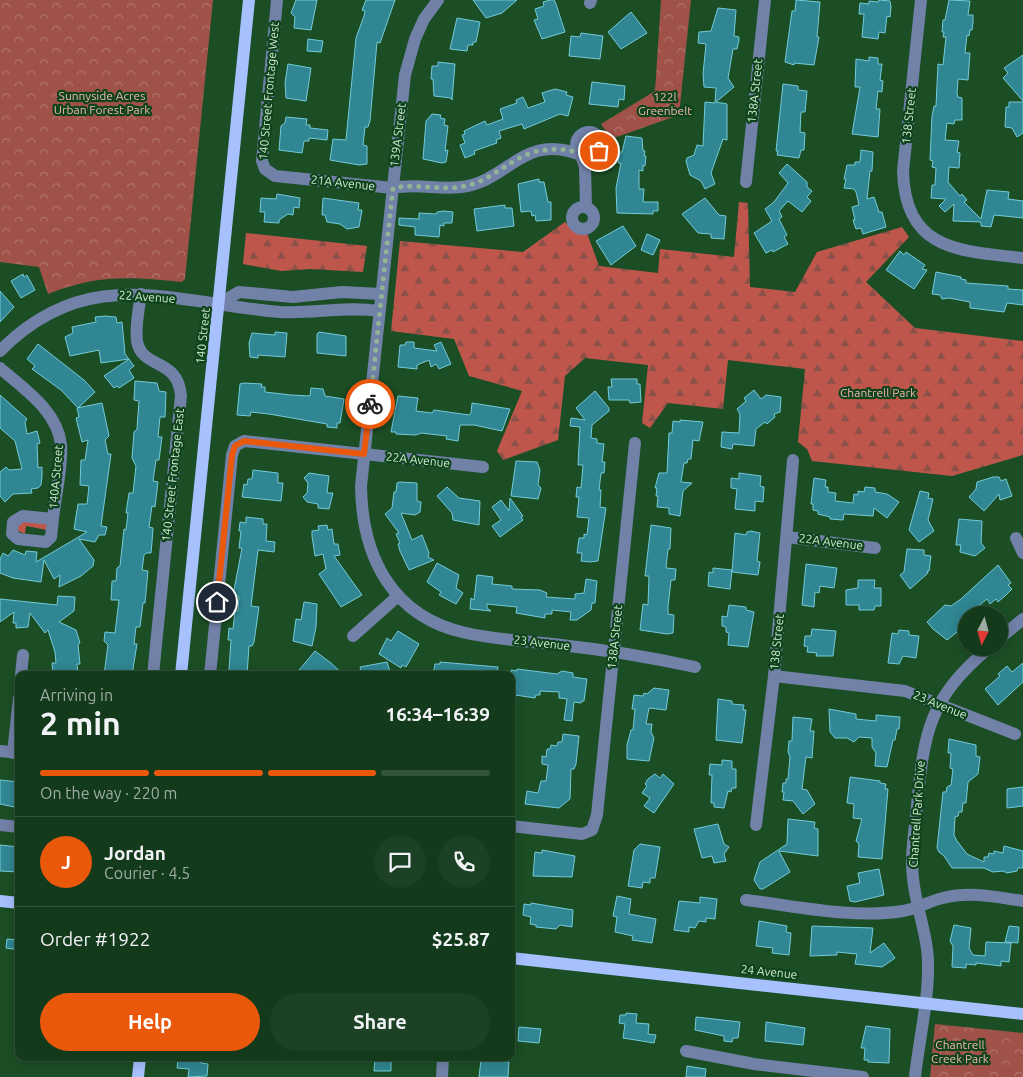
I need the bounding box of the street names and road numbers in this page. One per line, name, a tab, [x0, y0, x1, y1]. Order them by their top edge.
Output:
street label: 140 Street Frontage West	[256, 21, 281, 160]
street label: 138A Street	[745, 58, 764, 124]
street label: 138 Street	[899, 87, 918, 145]
street label: 139A Street	[387, 102, 408, 168]
street label: 21A Avenue	[310, 173, 376, 192]
street label: 22 Avenue	[118, 288, 176, 305]
street label: 140 Street	[193, 307, 212, 365]
street label: 140 Street Frontage East	[159, 407, 186, 542]
street label: 140A Street	[46, 444, 65, 510]
street label: 22A Avenue	[385, 450, 451, 469]
street label: 22A Avenue	[798, 531, 864, 552]
street label: 138A Street	[605, 604, 624, 670]
street label: 138 Street	[767, 613, 786, 671]
street label: 23 Avenue	[513, 633, 571, 652]
street label: 23 Avenue	[911, 688, 969, 721]
street label: Chantrell Park Drive	[906, 760, 927, 868]
street label: 24 Avenue	[740, 962, 798, 981]

